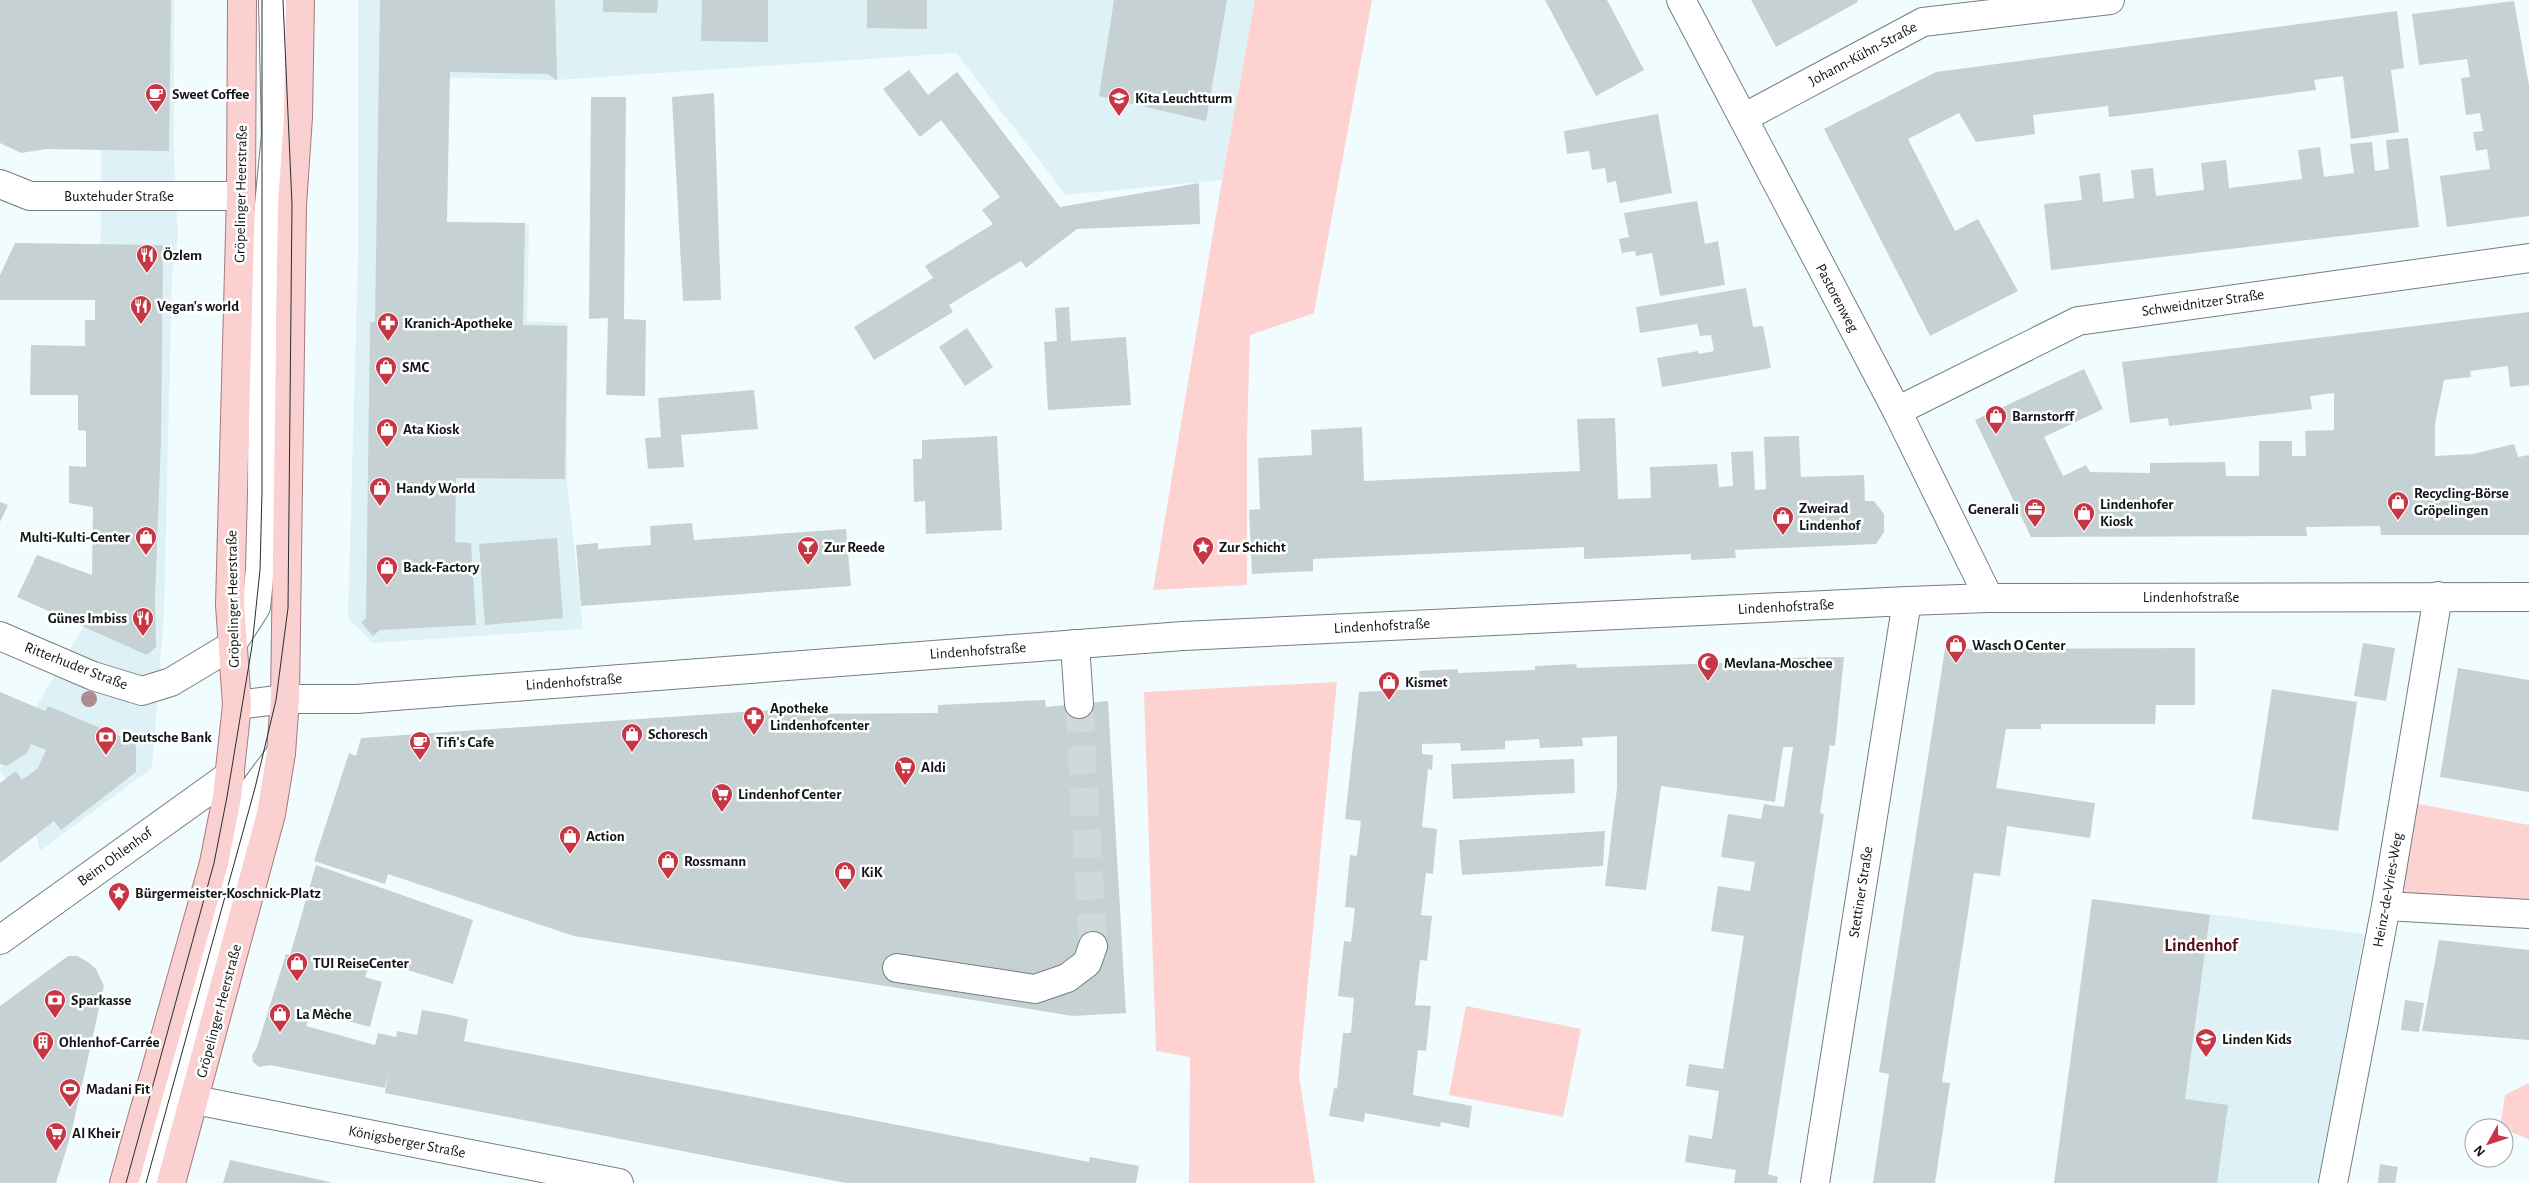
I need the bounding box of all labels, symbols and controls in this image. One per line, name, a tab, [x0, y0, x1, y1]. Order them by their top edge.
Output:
street label: Johann-Kühn-Straße	[1806, 19, 1920, 89]
cafe icon: Sweet Coffee	[144, 82, 168, 113]
school or university icon: Kita Leuchtturm	[1107, 86, 1131, 117]
place label: Sweet Coffee	[172, 87, 249, 102]
place label: Kita Leuchtturm	[1135, 91, 1232, 106]
street label: Gröpelinger Heerstraße	[232, 125, 250, 263]
street label: Buxtehuder Straße	[64, 189, 174, 204]
restaurant icon: Özlem	[135, 243, 159, 274]
place label: Özlem	[163, 247, 202, 263]
street label: Pastorenweg	[1813, 261, 1862, 335]
street label: Schweidnitzer Straße	[2141, 287, 2265, 319]
restaurant icon: Vegan's world	[129, 294, 153, 325]
place label: Vegan's world	[157, 299, 239, 314]
pharmacy icon: Kranich-Apotheke	[376, 311, 400, 342]
place label: Kranich-Apotheke	[404, 316, 513, 331]
shop icon: SMC	[374, 355, 398, 386]
place label: SMC	[402, 360, 429, 375]
shop icon: Barnstorff	[1984, 404, 2008, 435]
place label: Barnstorff	[2012, 409, 2075, 424]
shop icon: Ata Kiosk	[375, 417, 399, 448]
place label: Ata Kiosk	[403, 422, 460, 437]
shop icon: Handy World	[368, 476, 392, 507]
place label: Handy World	[396, 481, 475, 496]
place label: Recycling-Börse Gröpelingen	[2414, 486, 2509, 518]
shop icon: Recycling-Börse Gröpelingen	[2386, 490, 2410, 521]
office icon: Generali	[2023, 497, 2047, 528]
place label: Lindenhofer Kiosk	[2100, 497, 2174, 529]
place label: Zweirad Lindenhof	[1799, 501, 1861, 533]
shop icon: Lindenhofer Kiosk	[2072, 501, 2096, 532]
place label: Generali	[1968, 502, 2019, 517]
shop icon: Zweirad Lindenhof	[1771, 505, 1795, 536]
shop icon: Multi-Kulti-Center	[134, 525, 158, 556]
place label: Multi-Kulti-Center	[20, 530, 131, 545]
street label: Gröpelinger Heerstraße	[224, 530, 242, 668]
bar icon: Zur Reede	[796, 535, 820, 566]
place icon: Zur Schicht	[1191, 535, 1215, 566]
place label: Zur Reede	[824, 540, 885, 555]
place label: Zur Schicht	[1219, 540, 1286, 555]
shop icon: Back-Factory	[375, 555, 399, 586]
place label: Back-Factory	[403, 560, 480, 575]
street label: Lindenhofstraße	[2143, 590, 2239, 605]
street label: Lindenhofstraße	[1737, 597, 1835, 617]
restaurant icon: Günes Imbiss	[131, 606, 155, 637]
place label: Günes Imbiss	[48, 611, 127, 626]
street label: Lindenhofstraße	[1333, 616, 1431, 636]
shop icon: Wasch O Center	[1944, 633, 1968, 664]
place label: Wasch O Center	[1972, 638, 2066, 653]
street label: Ritterhuder Straße	[22, 639, 130, 693]
street label: Lindenhofstraße	[929, 640, 1027, 662]
mosque icon: Mevlana-Moschee	[1696, 651, 1720, 682]
place label: Mevlana-Moschee	[1724, 656, 1833, 671]
shop icon: Kismet	[1377, 670, 1401, 701]
street label: Lindenhofstraße	[525, 671, 623, 693]
place label: Kismet	[1405, 675, 1448, 690]
place label: Apotheke Lindenhofcenter	[770, 701, 870, 733]
pharmacy icon: Apotheke Lindenhofcenter	[742, 705, 766, 736]
shop icon: Schoresch	[620, 722, 644, 753]
bank icon: Deutsche Bank	[94, 725, 118, 756]
place label: Schoresch	[648, 727, 708, 742]
place label: Deutsche Bank	[122, 730, 212, 745]
cafe icon: Tifi's Cafe	[408, 730, 432, 761]
place label: Tifi's Cafe	[436, 735, 494, 750]
supermarket icon: Aldi	[893, 755, 917, 786]
place label: Aldi	[921, 760, 946, 775]
supermarket icon: Lindenhof Center	[710, 782, 734, 813]
place label: Lindenhof Center	[738, 787, 842, 802]
street label: Beim Ohlenhof	[75, 824, 156, 889]
shop icon: Action	[558, 824, 582, 855]
place label: Action	[586, 829, 625, 844]
street label: Heinz-de-Vries-Weg	[2371, 831, 2406, 948]
street label: Stettiner Straße	[1846, 845, 1876, 939]
shop icon: Rossmann	[656, 849, 680, 880]
place label: Rossmann	[684, 854, 746, 869]
shop icon: KiK	[833, 860, 857, 891]
place label: KiK	[861, 865, 883, 880]
place icon: Bürgermeister-Koschnick-Platz	[107, 881, 131, 912]
place label: Bürgermeister-Koschnick-Platz	[135, 886, 321, 901]
district label: Lindenhof	[2164, 937, 2240, 955]
street label: Gröpelinger Heerstraße	[194, 942, 244, 1080]
shop icon: TUI ReiseCenter	[285, 951, 309, 982]
place label: TUI ReiseCenter	[313, 956, 410, 971]
bank icon: Sparkasse	[43, 988, 67, 1019]
place label: Sparkasse	[71, 993, 131, 1008]
shop icon: La Mèche	[268, 1002, 292, 1033]
place label: La Mèche	[296, 1007, 352, 1022]
school or university icon: Linden Kids	[2194, 1027, 2218, 1058]
building icon: Ohlenhof-Carrée	[31, 1030, 55, 1061]
place label: Linden Kids	[2222, 1032, 2292, 1047]
place label: Ohlenhof-Carrée	[59, 1035, 160, 1050]
sports icon: Madani Fit	[58, 1077, 82, 1108]
place label: Madani Fit	[86, 1082, 150, 1097]
north arrow	[2464, 1118, 2514, 1168]
supermarket icon: Al Kheir	[44, 1121, 68, 1152]
street label: Königsberger Straße	[347, 1123, 467, 1161]
place label: Al Kheir	[72, 1126, 121, 1141]
text: N	[2471, 1142, 2488, 1159]

